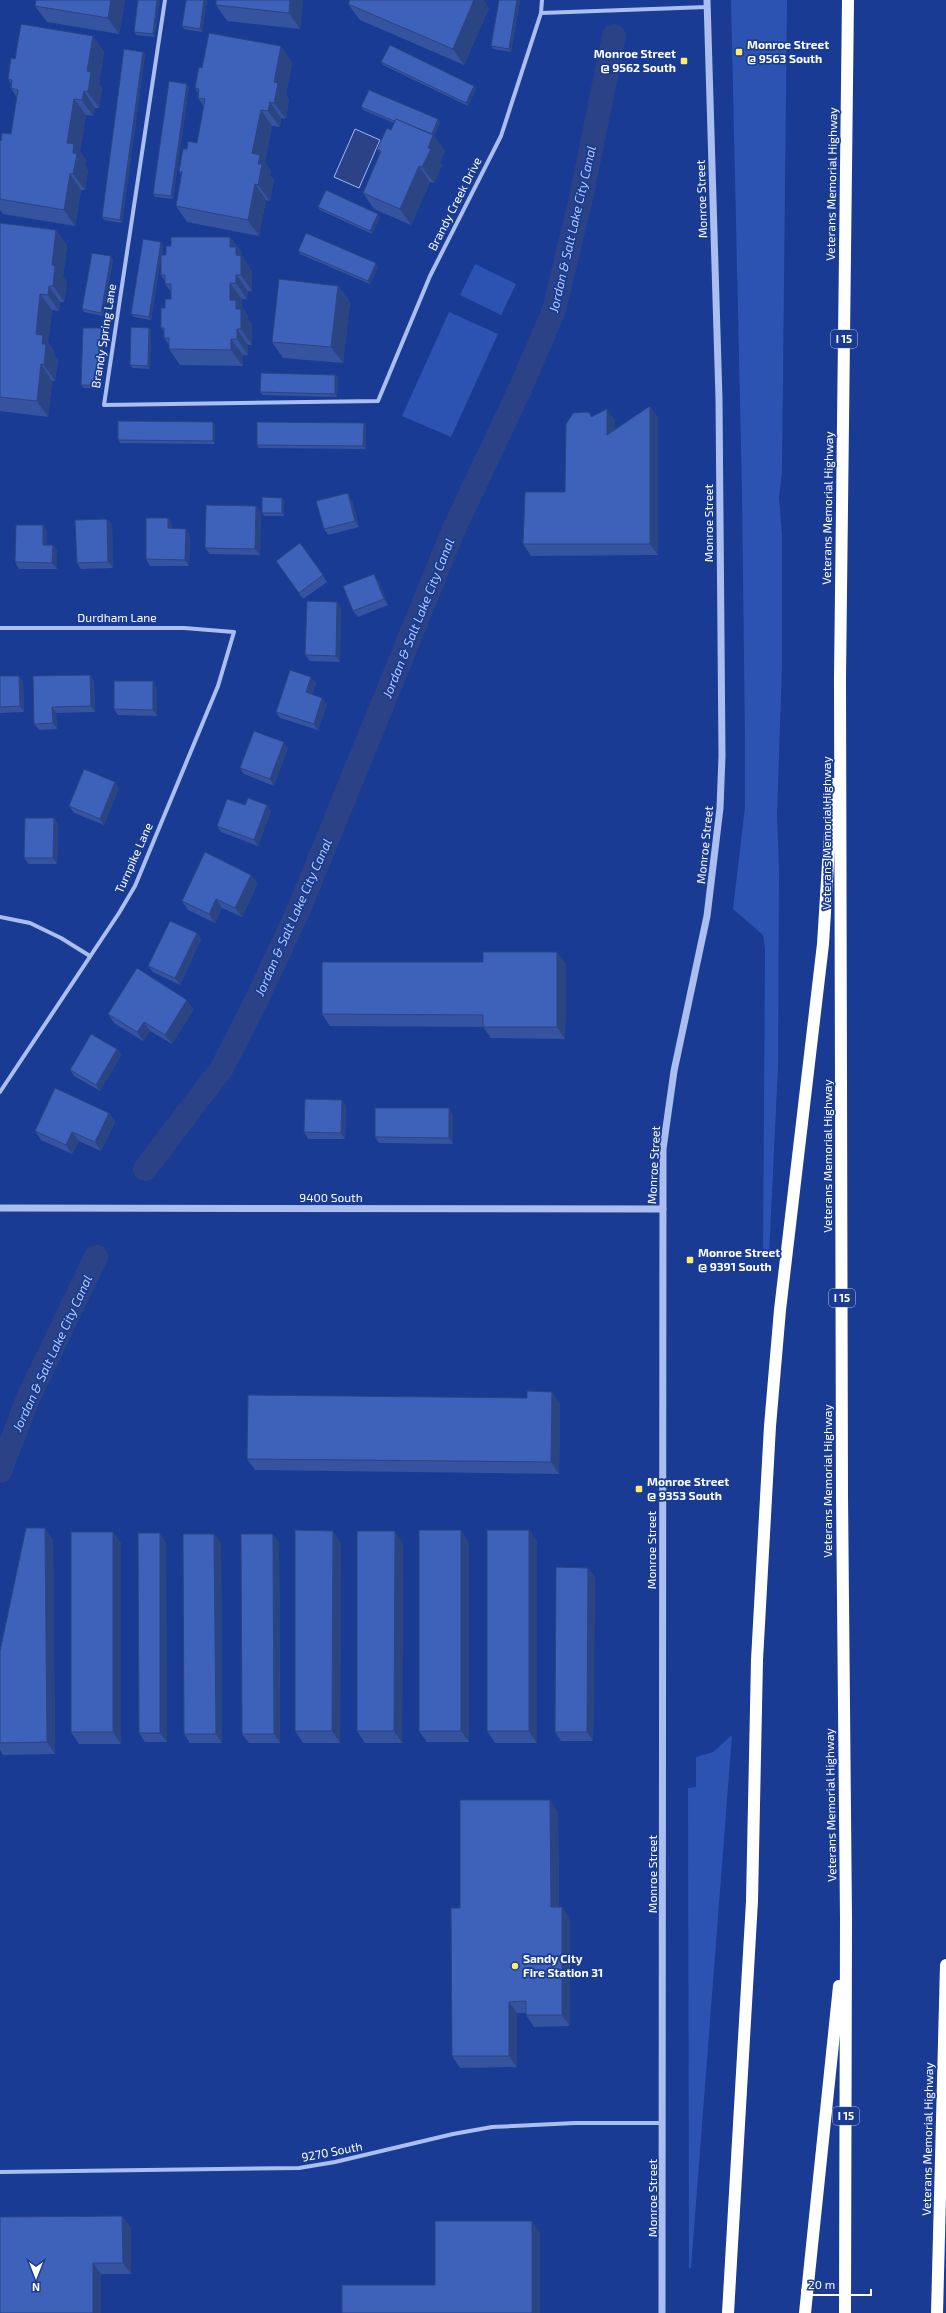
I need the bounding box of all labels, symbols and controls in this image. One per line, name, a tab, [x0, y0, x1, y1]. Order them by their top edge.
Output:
place label: Monroe Street @ 9563 South	[747, 37, 829, 65]
place label: Monroe Street @ 9562 South	[594, 46, 676, 74]
marker: Monroe Street @ 9563 South	[734, 47, 744, 57]
marker: Monroe Street @ 9562 South	[679, 56, 689, 66]
street label: Veterans Memorial Highway	[823, 106, 839, 261]
water label: Jordan & Salt Lake City Canal	[545, 144, 599, 315]
street label: Brandy Creek Drive	[424, 154, 484, 253]
street label: Monroe Street	[693, 159, 709, 238]
street label: Brandy Spring Lane	[88, 283, 118, 389]
road number: I 15	[831, 330, 857, 348]
street label: Veterans Memorial Highway	[819, 430, 835, 585]
street label: Monroe Street	[701, 483, 715, 562]
water label: Jordan & Salt Lake City Canal	[378, 536, 457, 701]
street label: Durdham Lane	[77, 610, 157, 624]
street label: Veterans Memorial Highway	[819, 756, 833, 910]
street label: Monroe Street	[693, 805, 715, 885]
street label: Turnpike Lane	[111, 820, 155, 895]
water label: Jordan & Salt Lake City Canal	[251, 836, 335, 999]
street label: Veterans Memorial Highway	[820, 1079, 834, 1233]
street label: Monroe Street	[644, 1125, 662, 1204]
street label: 9400 South	[299, 1190, 363, 1204]
place label: Monroe Street @ 9391 South	[698, 1245, 780, 1273]
marker: Monroe Street @ 9391 South	[685, 1255, 695, 1265]
water label: Jordan & Salt Lake City Canal	[8, 1272, 95, 1435]
road number: I 15	[829, 1289, 855, 1307]
street label: Veterans Memorial Highway	[820, 1404, 834, 1558]
place label: Monroe Street @ 9353 South	[647, 1474, 729, 1502]
marker: Monroe Street @ 9353 South	[634, 1484, 644, 1494]
street label: Monroe Street	[644, 1510, 658, 1589]
street label: Veterans Memorial Highway	[822, 1728, 838, 1882]
street label: Monroe Street	[645, 1834, 659, 1913]
place label: Sandy City Fire Station 31	[523, 1951, 603, 1979]
marker: Sandy City Fire Station 31	[510, 1961, 520, 1971]
street label: Veterans Memorial Highway	[919, 2061, 935, 2216]
road number: I 15	[833, 2107, 859, 2125]
street label: 9270 South	[300, 2138, 363, 2164]
street label: Monroe Street	[645, 2158, 659, 2237]
north arrow	[16, 2257, 56, 2297]
scale bar	[802, 2271, 871, 2297]
text: 20 m	[808, 2277, 835, 2291]
text: N	[32, 2281, 40, 2294]

